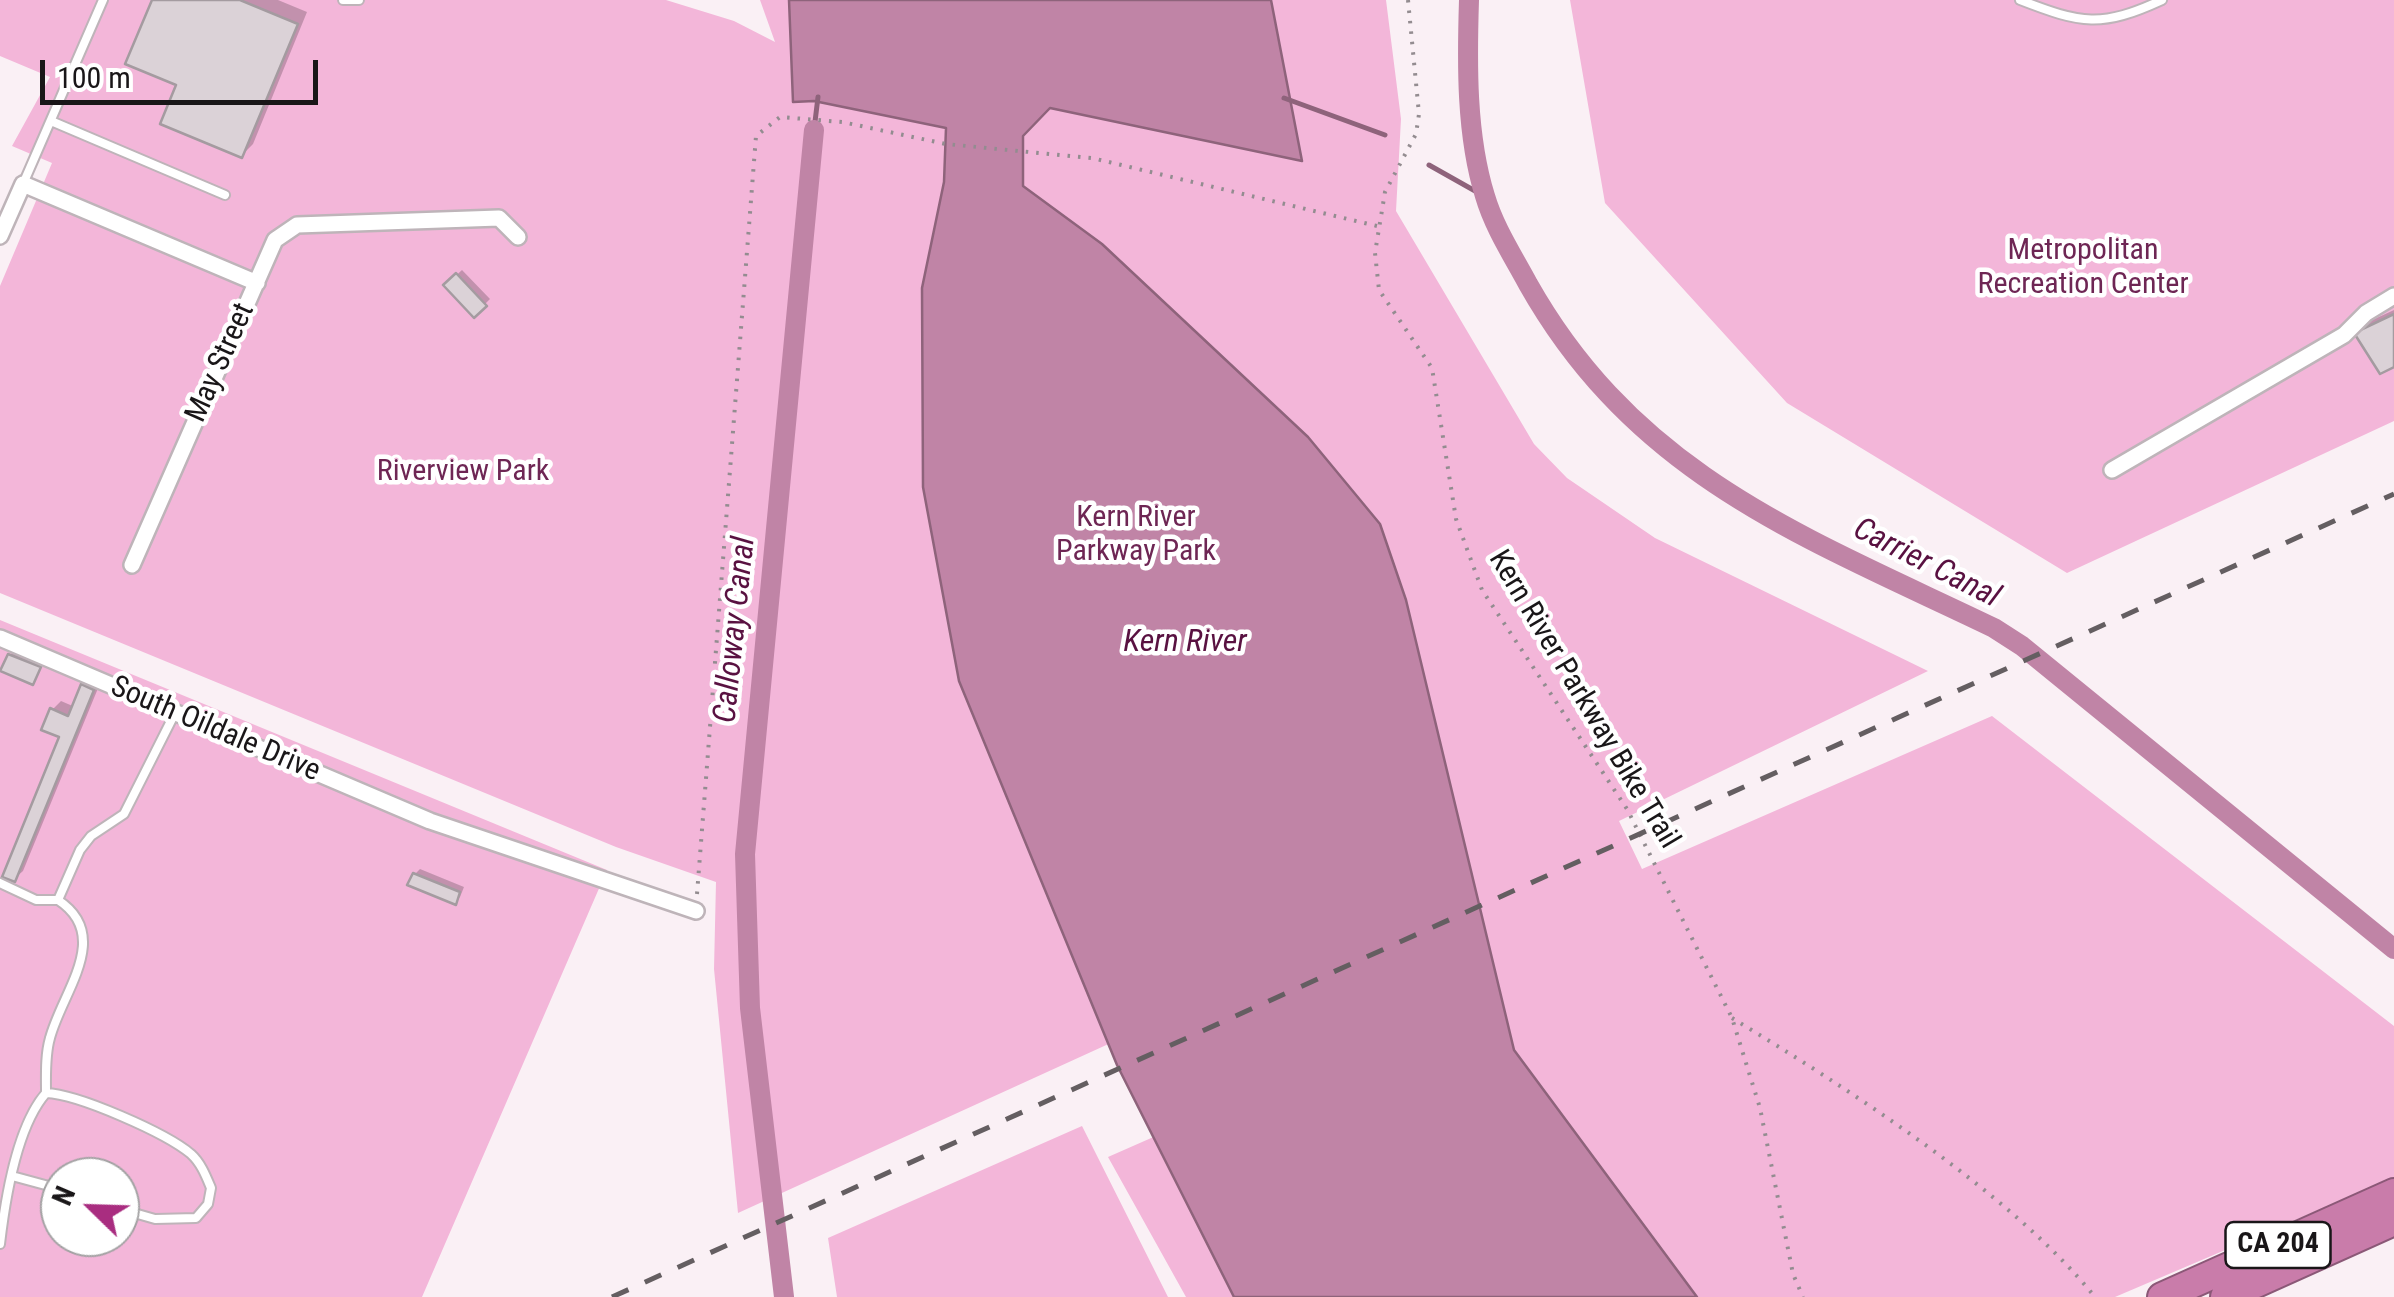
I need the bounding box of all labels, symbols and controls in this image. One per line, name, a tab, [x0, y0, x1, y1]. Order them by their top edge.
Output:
scale bar	[45, 40, 322, 102]
text: 100 m	[57, 60, 131, 95]
park label: Metropolitan Recreation Center	[1977, 233, 2189, 304]
street label: May Street	[179, 298, 263, 428]
park label: Riverview Park	[377, 454, 549, 490]
park label: Kern River Parkway Park	[1056, 500, 1216, 570]
water label: Carrier Canal	[1846, 511, 2006, 617]
water label: Calloway Canal	[707, 535, 765, 725]
street label: Kern River Parkway Bike Trail	[1480, 544, 1686, 856]
water label: Kern River	[1123, 624, 1247, 662]
street label: South Oildale Drive	[105, 670, 325, 790]
north arrow	[40, 1157, 140, 1257]
text: N	[45, 1182, 82, 1210]
road number: CA 204	[2226, 1222, 2330, 1268]

